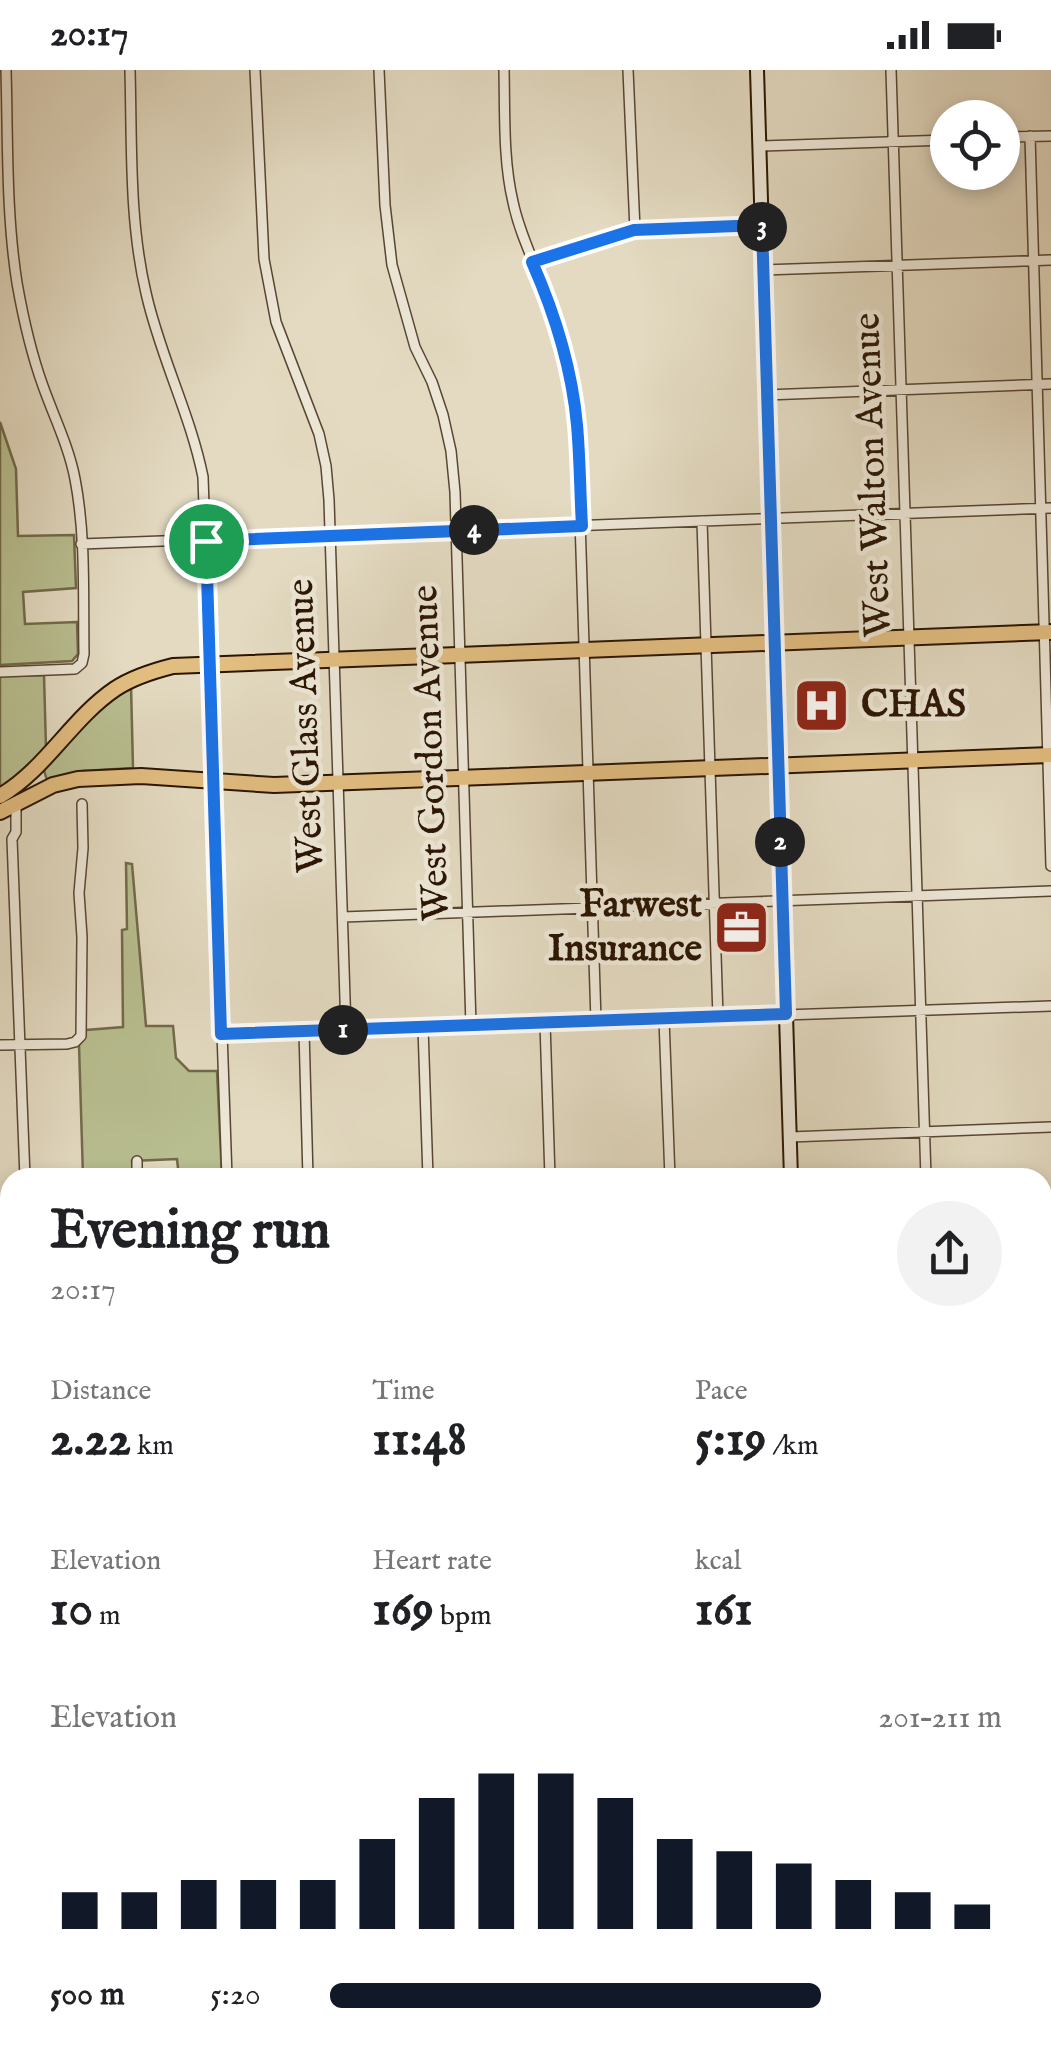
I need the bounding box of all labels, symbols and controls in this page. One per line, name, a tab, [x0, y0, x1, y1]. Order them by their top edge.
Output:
text: 20:17	[50, 11, 128, 59]
map controls	[930, 100, 1020, 190]
button: locate	[930, 100, 1020, 190]
pin: 3	[737, 202, 787, 252]
text: 3	[757, 209, 767, 244]
street label: West Walton Avenue	[844, 312, 904, 638]
pin	[164, 499, 249, 584]
pin: 4	[449, 505, 499, 555]
text: 4	[467, 512, 481, 547]
icon: arrive	[179, 514, 234, 569]
street label: West Glass Avenue	[278, 578, 336, 874]
street label: West Gordon Avenue	[402, 584, 462, 922]
hospital icon: CHAS	[792, 676, 852, 736]
place label: CHAS	[861, 682, 966, 730]
pin: 2	[755, 817, 805, 867]
text: 2	[773, 824, 787, 859]
place label: Farwest Insurance	[548, 882, 703, 974]
office icon: Farwest Insurance	[711, 898, 771, 958]
pin: 1	[318, 1005, 368, 1055]
text: 1	[338, 1012, 348, 1047]
text: Evening run	[50, 1197, 330, 1267]
button: share	[897, 1201, 1002, 1306]
text: 20:17	[50, 1270, 116, 1311]
text: Distance	[50, 1374, 151, 1409]
text: Time	[372, 1374, 435, 1409]
text: Pace	[695, 1374, 748, 1409]
text: 2.22	[50, 1409, 131, 1472]
text: 11:48	[372, 1409, 467, 1472]
text: 5:19	[695, 1409, 766, 1472]
text: km	[131, 1429, 174, 1464]
text: /km	[766, 1429, 819, 1464]
text: Elevation	[50, 1544, 161, 1579]
text: Heart rate	[372, 1544, 492, 1579]
text: kcal	[695, 1544, 741, 1579]
text: 10	[50, 1579, 93, 1642]
text: 169	[372, 1579, 434, 1642]
text: 161	[695, 1579, 753, 1642]
text: m	[93, 1599, 121, 1634]
text: bpm	[434, 1599, 492, 1634]
text: Elevation	[50, 1698, 177, 1739]
text: 201–211 m	[878, 1698, 1002, 1739]
text: 500 m	[50, 1975, 125, 2016]
text: 5:20	[210, 1975, 261, 2016]

